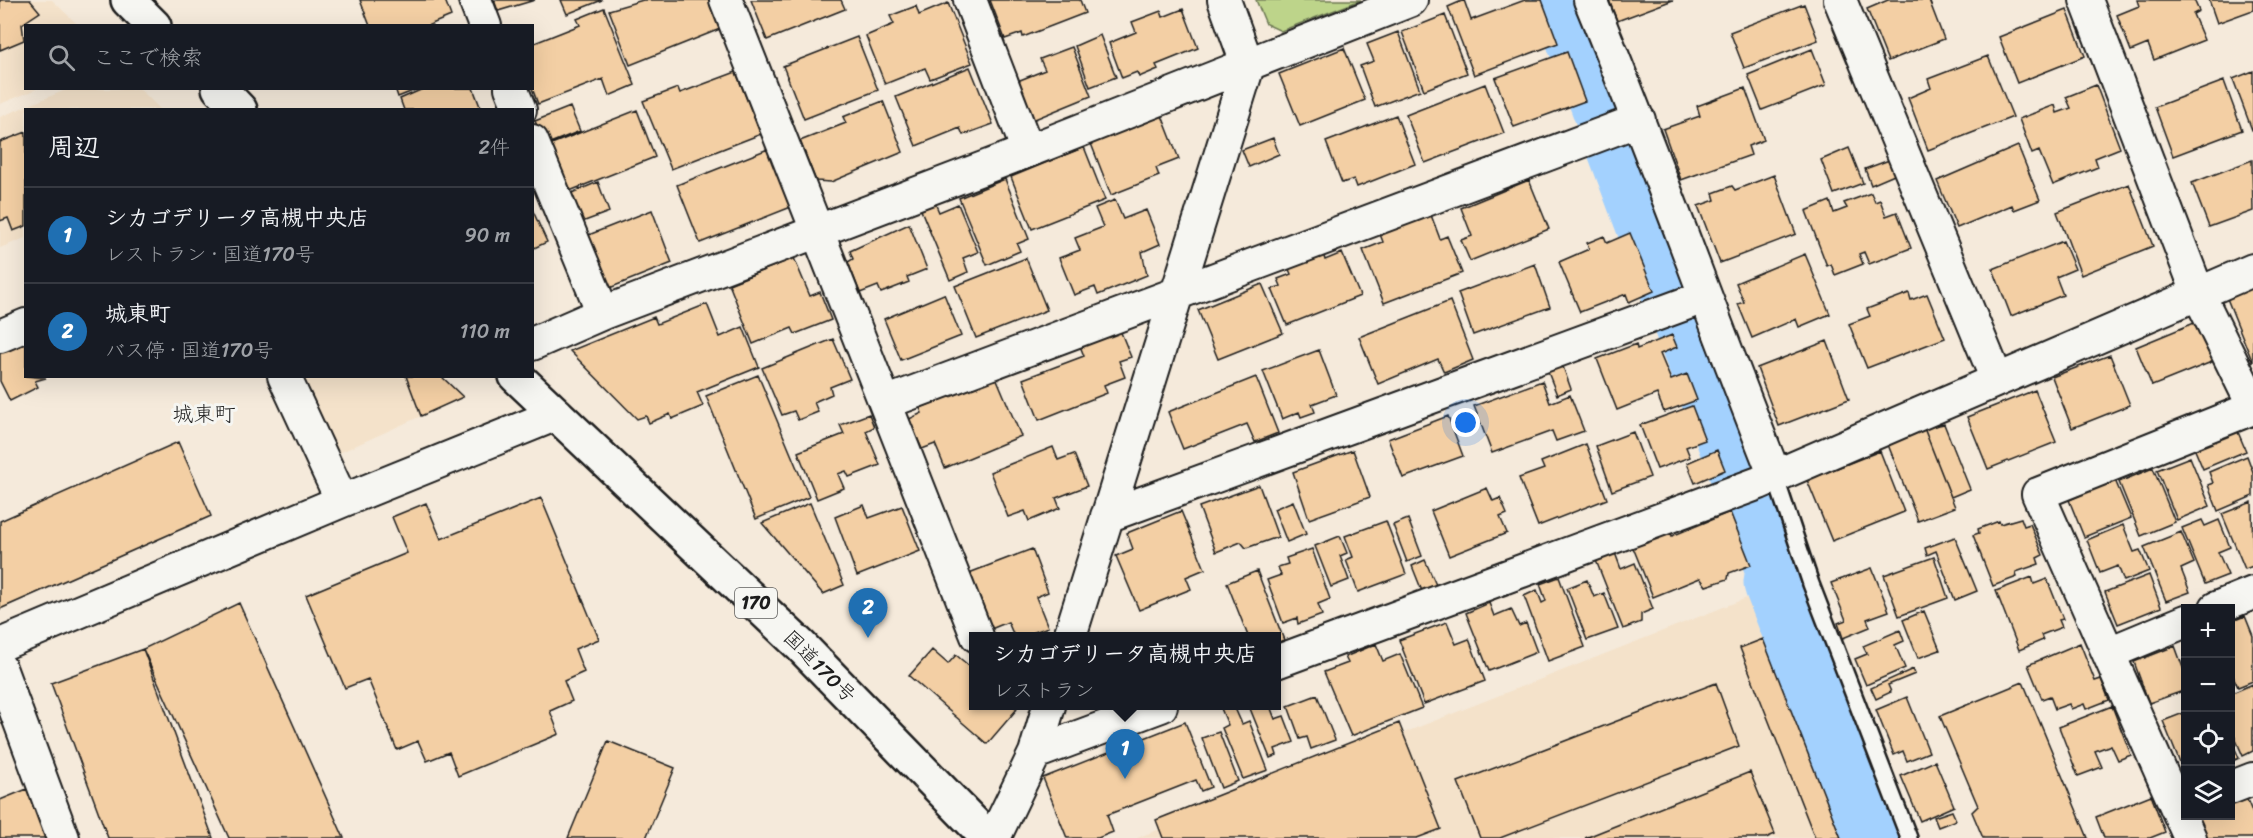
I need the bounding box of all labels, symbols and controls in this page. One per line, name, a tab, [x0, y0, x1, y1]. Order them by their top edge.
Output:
search box	[24, 24, 534, 90]
text: ここで検索	[93, 38, 203, 77]
icon: search	[45, 41, 78, 74]
text: 周辺	[48, 124, 100, 170]
text: 2件	[478, 130, 510, 165]
text: シカゴデリータ高槻中央店	[105, 198, 369, 237]
text: 1	[63, 218, 72, 253]
text: 90 m	[465, 218, 510, 253]
text: レストラン · 国道170号	[105, 237, 315, 272]
text: 城東町	[105, 294, 171, 333]
text: 2	[62, 314, 73, 349]
text: 110 m	[460, 314, 510, 349]
text: バス停 · 国道170号	[105, 333, 273, 368]
district label: 城東町	[173, 395, 236, 433]
your location	[1451, 408, 1480, 437]
road number: 170	[735, 588, 777, 618]
pin: 2	[848, 588, 888, 638]
map controls	[2181, 604, 2235, 820]
button: +	[2181, 604, 2235, 658]
street label: 国道170号	[775, 621, 865, 711]
popup	[969, 632, 1281, 710]
text: シカゴデリータ高槻中央店	[993, 634, 1257, 673]
button: −	[2181, 658, 2235, 712]
text: レストラン	[993, 673, 1095, 708]
button: locate	[2181, 712, 2235, 766]
pin: 1	[1106, 730, 1144, 779]
button: layers	[2181, 766, 2235, 820]

